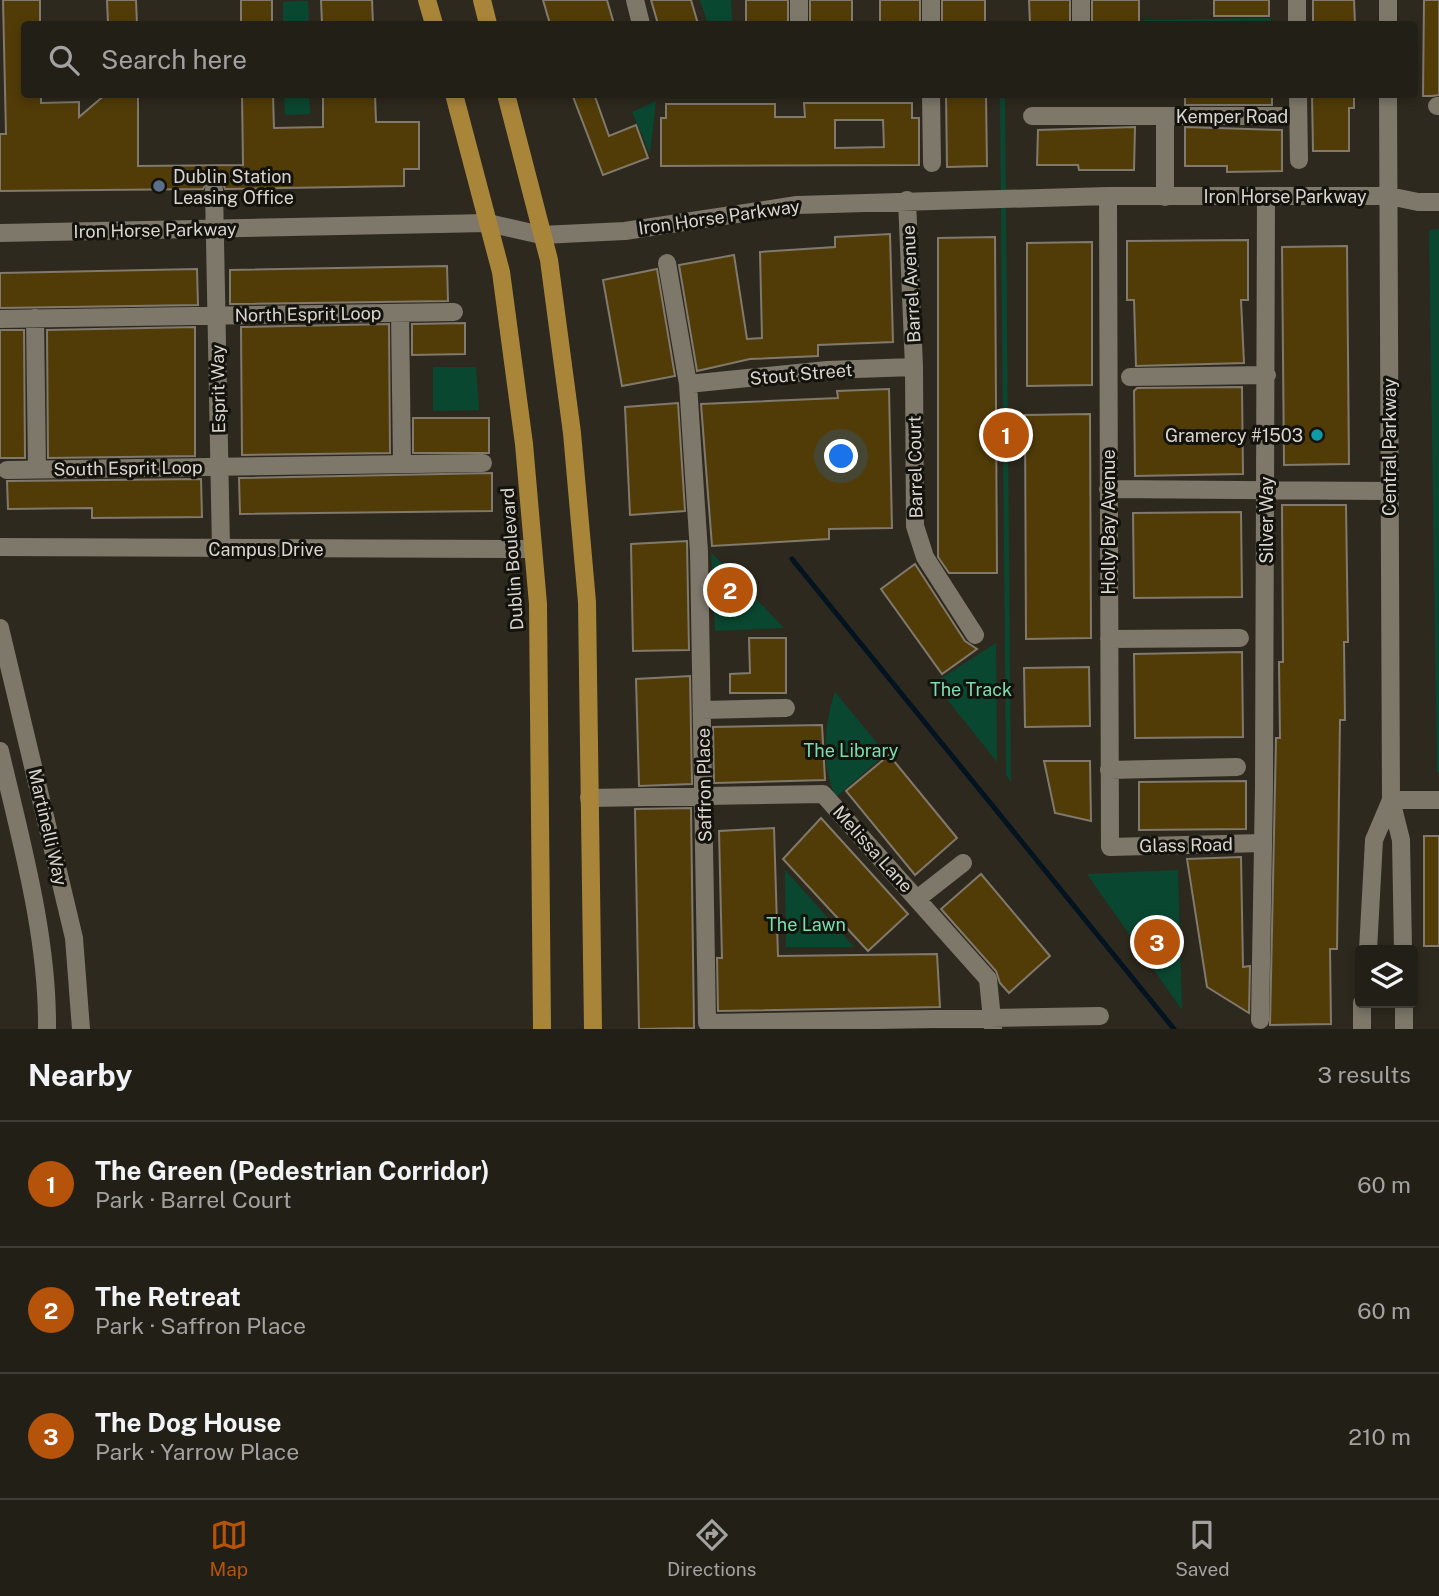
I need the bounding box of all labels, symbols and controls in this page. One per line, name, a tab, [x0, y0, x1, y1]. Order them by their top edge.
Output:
search box	[21, 21, 1418, 98]
icon: search	[45, 41, 83, 79]
text: Search here	[101, 44, 247, 75]
street label: Kemper Road	[1176, 106, 1288, 127]
place label: Dublin Station Leasing Office	[173, 166, 294, 208]
marker: Dublin Station Leasing Office	[151, 178, 167, 194]
street label: Iron Horse Parkway	[1203, 186, 1367, 207]
street label: Iron Horse Parkway	[637, 195, 802, 239]
street label: Iron Horse Parkway	[73, 218, 237, 242]
street label: Barrel Avenue	[897, 225, 925, 343]
street label: North Esprit Loop	[234, 302, 382, 326]
street label: Esprit Way	[207, 344, 229, 434]
street label: Stout Street	[749, 359, 853, 389]
street label: Central Parkway	[1379, 378, 1400, 516]
pin: 1	[983, 409, 1029, 461]
street label: Barrel Court	[904, 415, 926, 519]
place label: Gramercy #1503	[1165, 425, 1303, 446]
marker: Gramercy #1503	[1309, 427, 1325, 443]
your location	[824, 439, 858, 473]
street label: Holly Bay Avenue	[1098, 449, 1119, 595]
street label: South Esprit Loop	[53, 456, 203, 480]
street label: Silver Way	[1256, 476, 1277, 564]
street label: Dublin Boulevard	[497, 487, 527, 631]
street label: Campus Drive	[208, 539, 324, 560]
pin: 2	[707, 564, 753, 616]
park label: The Track	[930, 679, 1012, 700]
street label: Saffron Place	[693, 728, 715, 842]
park label: The Library	[804, 740, 899, 761]
street label: Martinelli Way	[24, 766, 72, 888]
street label: Melissa Lane	[829, 801, 917, 897]
street label: Glass Road	[1139, 834, 1233, 856]
park label: The Lawn	[766, 914, 846, 935]
pin: 3	[1134, 916, 1180, 968]
map controls	[1355, 945, 1418, 1008]
button: layers	[1355, 945, 1418, 1008]
text: Nearby	[28, 1057, 132, 1093]
text: 3 results	[1317, 1061, 1411, 1088]
text: The Green (Pedestrian Corridor)	[95, 1155, 490, 1186]
text: 1	[46, 1171, 56, 1198]
text: 60 m	[1357, 1171, 1411, 1198]
text: Park · Barrel Court	[95, 1186, 292, 1213]
text: The Retreat	[95, 1281, 241, 1312]
text: 2	[44, 1297, 58, 1324]
text: 60 m	[1357, 1297, 1411, 1324]
text: Park · Saffron Place	[95, 1312, 306, 1339]
text: The Dog House	[95, 1407, 282, 1438]
text: 3	[43, 1423, 59, 1450]
text: 210 m	[1348, 1423, 1411, 1450]
text: Park · Yarrow Place	[95, 1438, 299, 1465]
tab: Map	[209, 1516, 248, 1580]
tab: Directions	[667, 1516, 756, 1580]
tab: Saved	[1175, 1516, 1230, 1580]

